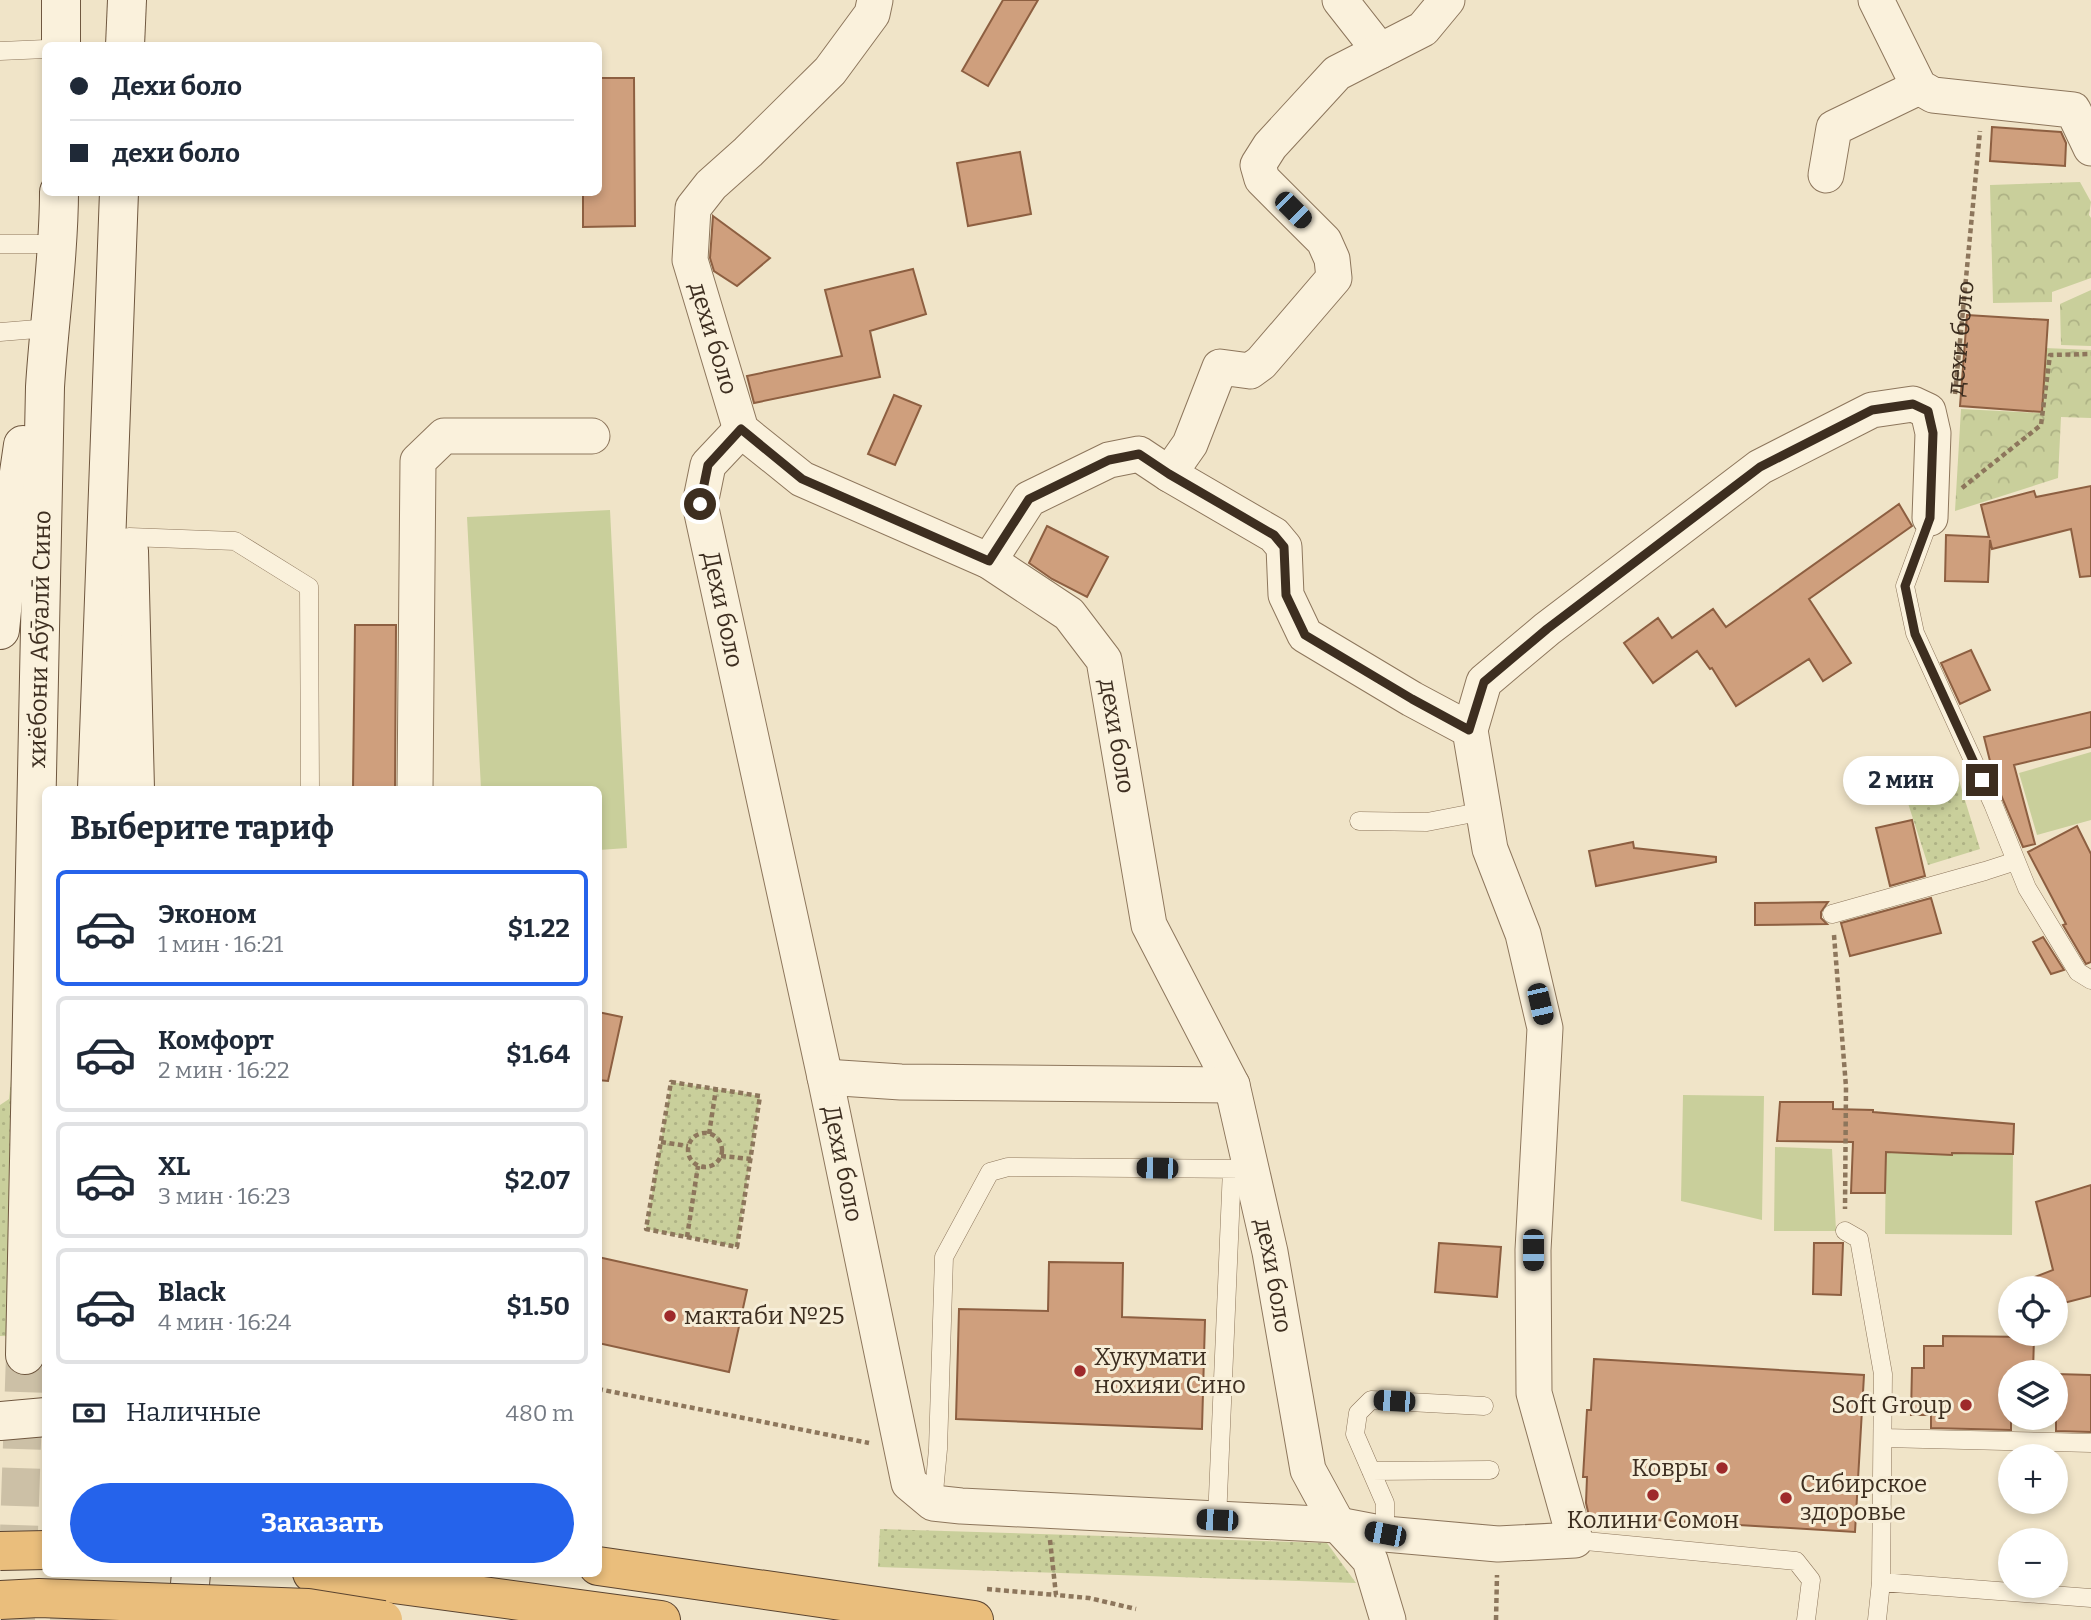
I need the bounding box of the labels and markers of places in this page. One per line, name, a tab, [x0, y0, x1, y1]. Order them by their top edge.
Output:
place label: мактаби №25	[684, 1302, 845, 1330]
marker: мактаби №25	[662, 1308, 678, 1324]
place label: Хукумати нохияи Сино	[1094, 1343, 1246, 1399]
marker: Хукумати нохияи Сино	[1072, 1363, 1088, 1379]
place label: Soft Group	[1831, 1391, 1952, 1419]
marker: Soft Group	[1958, 1397, 1974, 1413]
place label: Ковры	[1631, 1454, 1708, 1482]
marker: Ковры	[1714, 1460, 1730, 1476]
place label: Сибирское здоровье	[1800, 1470, 1927, 1526]
marker: Колини Сомон	[1645, 1487, 1661, 1503]
marker: Сибирское здоровье	[1778, 1490, 1794, 1506]
place label: Колини Сомон	[1567, 1506, 1739, 1534]

